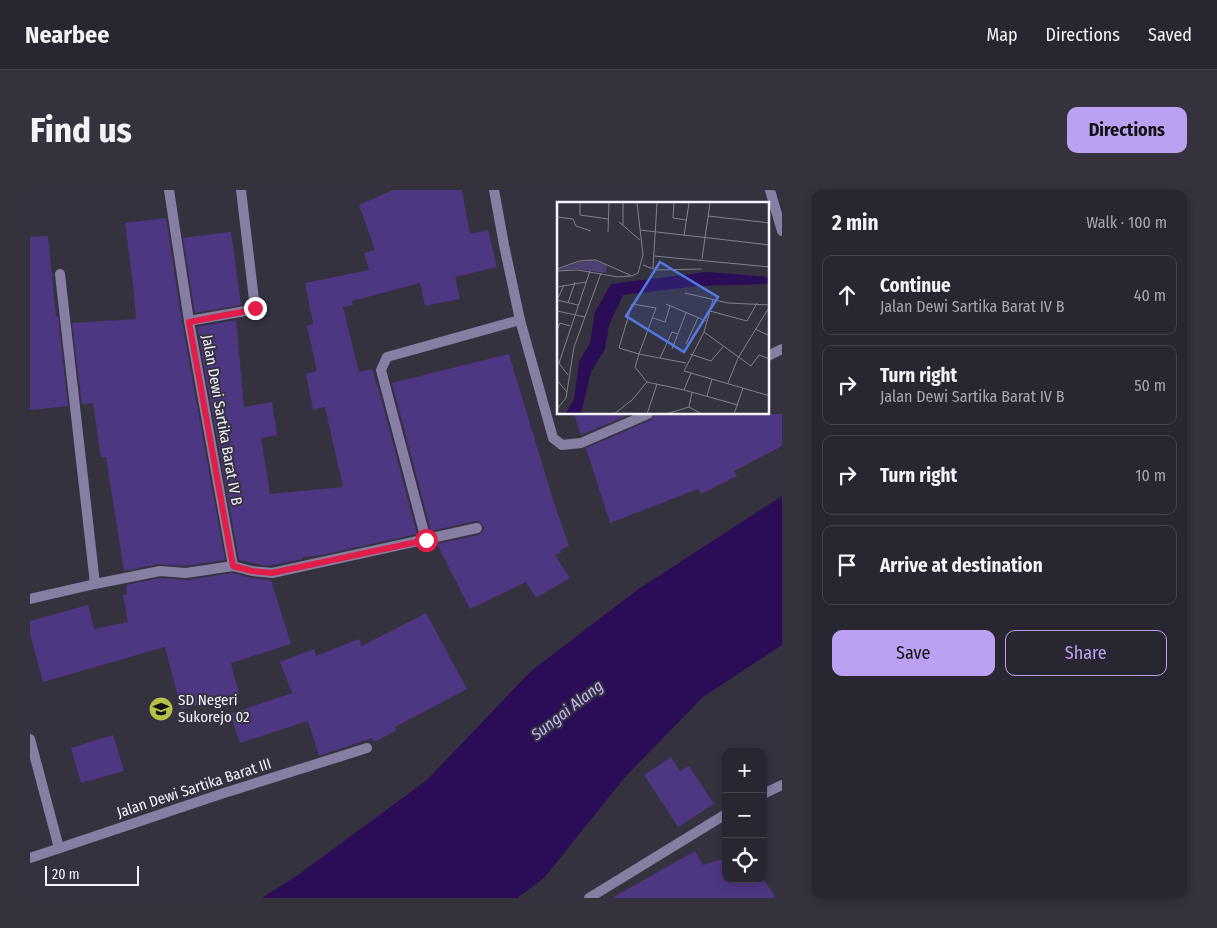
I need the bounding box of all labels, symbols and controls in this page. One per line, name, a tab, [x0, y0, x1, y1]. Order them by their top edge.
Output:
text: Nearbee	[25, 21, 109, 49]
text: Map	[986, 24, 1018, 46]
text: Directions	[1046, 24, 1120, 46]
text: Saved	[1148, 24, 1192, 46]
button: Directions	[1067, 107, 1187, 153]
text: Find us	[30, 109, 132, 151]
inset map	[557, 202, 770, 415]
text: 2 min	[832, 210, 879, 236]
text: Walk · 100 m	[1086, 213, 1167, 232]
text: Continue	[880, 274, 951, 297]
icon: ahead	[833, 281, 861, 309]
text: 40 m	[1134, 286, 1166, 305]
route end	[244, 297, 267, 320]
text: Jalan Dewi Sartika Barat IV B	[880, 297, 1065, 316]
street label: Jalan Dewi Sartika Barat IV B	[198, 333, 246, 507]
text: Turn right	[880, 364, 957, 387]
icon: right	[833, 371, 861, 399]
text: 50 m	[1134, 376, 1166, 395]
text: Jalan Dewi Sartika Barat IV B	[880, 387, 1065, 406]
icon: right	[833, 461, 861, 489]
text: Turn right	[880, 464, 957, 487]
text: 10 m	[1135, 466, 1166, 485]
route start	[415, 529, 438, 552]
icon: arrive	[833, 551, 861, 579]
text: Arrive at destination	[880, 554, 1043, 577]
button: Save	[832, 630, 995, 676]
button: Share	[1005, 630, 1167, 676]
water label: Sungai Alang	[526, 676, 607, 745]
place label: SD Negeri Sukorejo 02	[178, 691, 250, 726]
school or university icon: SD Negeri Sukorejo 02	[148, 696, 174, 722]
map controls	[722, 748, 767, 883]
button: +	[722, 748, 767, 793]
street label: Jalan Dewi Sartika Barat III	[114, 754, 274, 822]
button: −	[722, 793, 767, 838]
button: locate	[722, 838, 767, 883]
scale bar	[45, 863, 139, 886]
text: 20 m	[52, 866, 80, 883]

